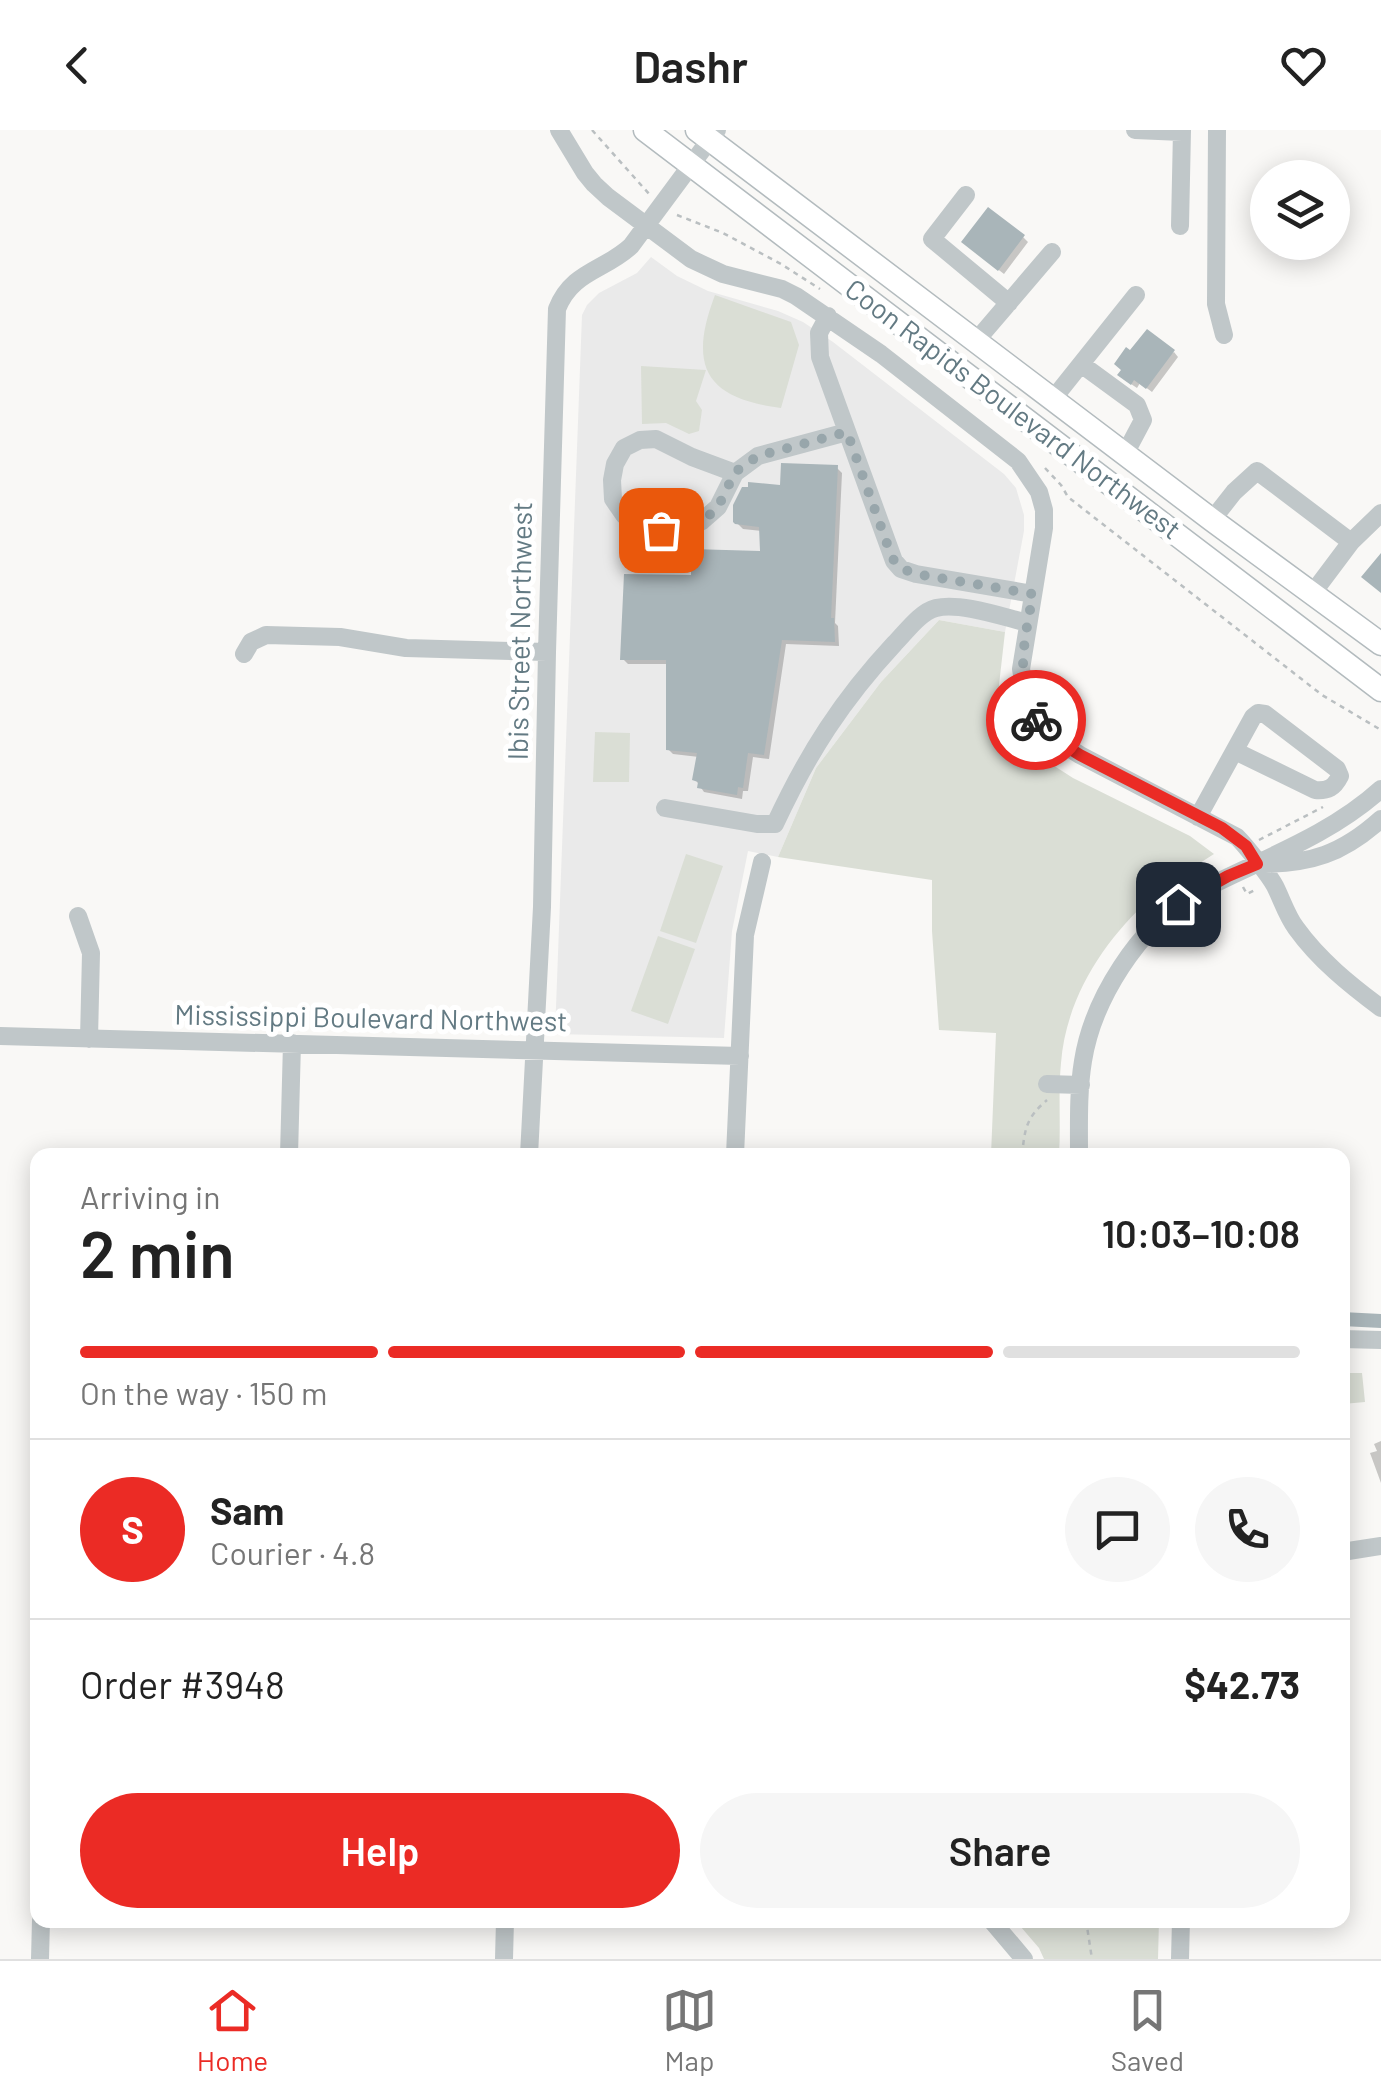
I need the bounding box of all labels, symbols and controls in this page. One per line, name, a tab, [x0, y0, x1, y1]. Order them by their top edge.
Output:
icon: back	[50, 38, 105, 93]
text: Dashr	[633, 38, 748, 92]
icon: heart	[1276, 38, 1331, 93]
map controls	[1250, 160, 1350, 260]
button: layers	[1250, 160, 1350, 260]
street label: Coon Rapids Boulevard Northwest	[839, 271, 1188, 546]
pin	[619, 488, 704, 573]
street label: Ibis Street Northwest	[500, 501, 538, 761]
icon: bag	[634, 503, 689, 558]
courier	[986, 670, 1086, 770]
icon: bike	[1009, 693, 1064, 748]
pin	[1136, 862, 1221, 947]
icon: home	[1151, 877, 1206, 932]
street label: Mississippi Boulevard Northwest	[174, 997, 568, 1037]
text: Arriving in	[80, 1177, 220, 1215]
text: 10:03–10:08	[1102, 1210, 1300, 1256]
text: 2 min	[80, 1213, 235, 1291]
text: On the way · 150 m	[80, 1373, 327, 1411]
button: chat	[1065, 1477, 1170, 1582]
button: phone	[1195, 1477, 1300, 1582]
text: Sam	[210, 1487, 284, 1533]
text: S	[121, 1506, 144, 1552]
text: Courier · 4.8	[210, 1533, 375, 1571]
text: Order #3948	[80, 1661, 285, 1707]
text: $42.73	[1184, 1661, 1300, 1707]
button: Help	[80, 1793, 680, 1908]
button: Share	[700, 1793, 1300, 1908]
tab: Home	[197, 1983, 268, 2077]
tab: Map	[662, 1983, 717, 2077]
tab: Saved	[1111, 1983, 1184, 2077]

